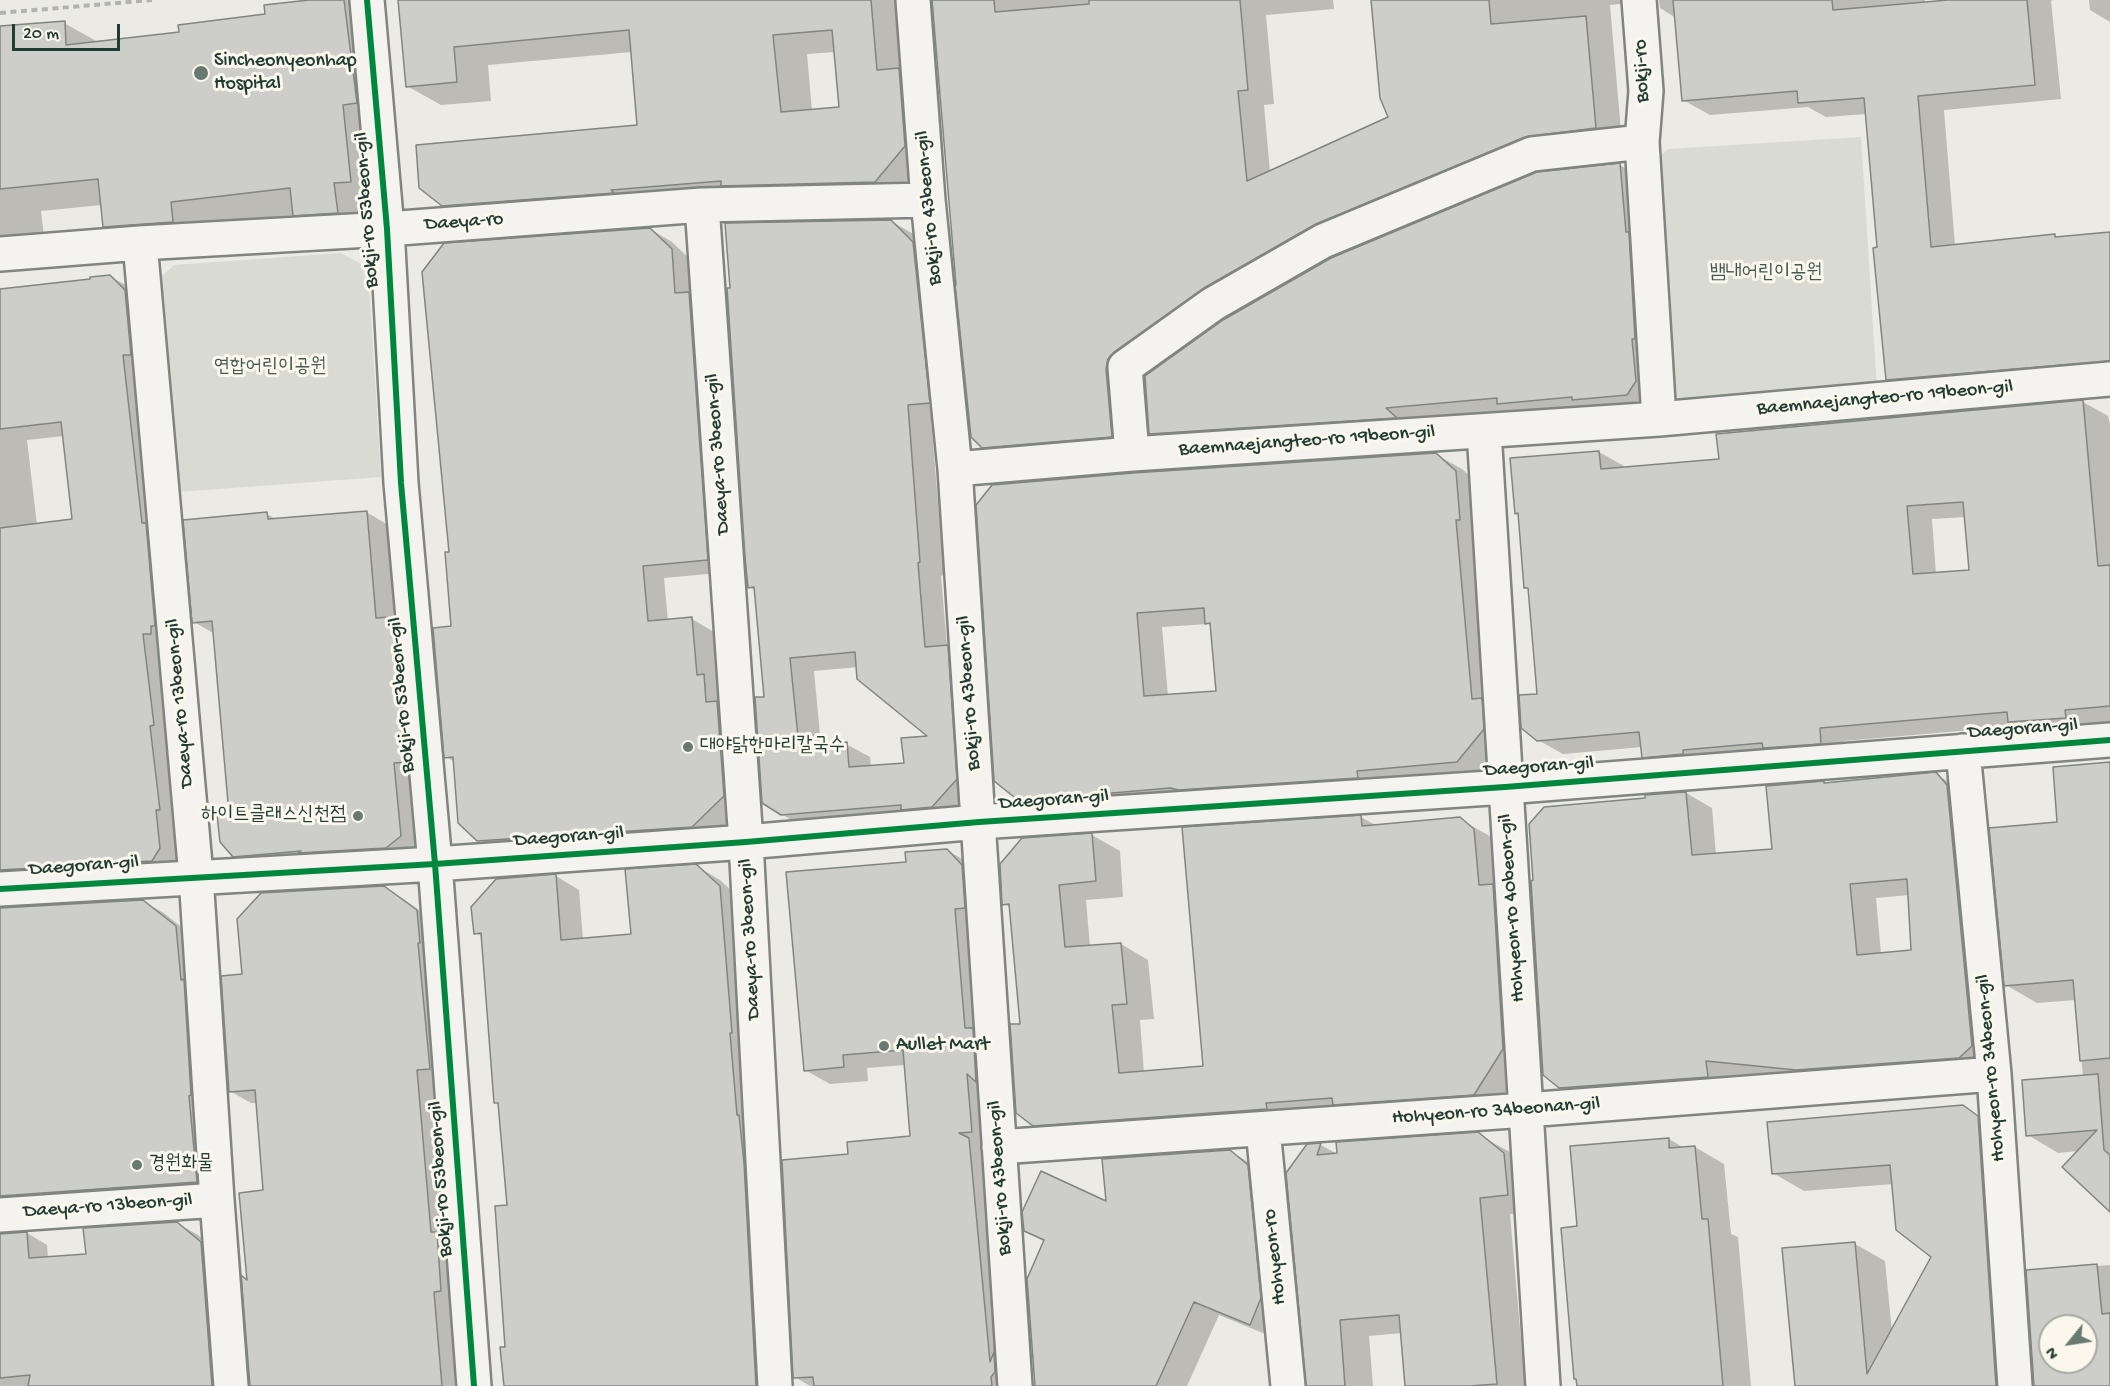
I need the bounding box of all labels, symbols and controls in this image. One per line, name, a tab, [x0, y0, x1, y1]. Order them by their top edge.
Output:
scale bar	[15, 12, 123, 50]
text: 20 m	[23, 24, 59, 45]
street label: Bokji-ro	[1630, 39, 1656, 103]
place label: Sincheonyeonhap Hospital	[214, 50, 357, 97]
marker: Sincheonyeonhap Hospital	[192, 64, 210, 82]
street label: Bokji-ro 43beon-gil	[911, 130, 949, 286]
street label: Bokji-ro 53beon-gil	[351, 131, 385, 289]
street label: Daeya-ro	[424, 208, 504, 238]
park label: 뱀내어린이공원	[1710, 262, 1822, 286]
park label: 연합어린이공원	[214, 356, 326, 380]
street label: Daeya-ro 3beon-gil	[701, 373, 737, 535]
street label: Baemnaejangteo-ro 19beon-gil	[1756, 376, 2014, 422]
street label: Baemnaejangteo-ro 19beon-gil	[1178, 421, 1436, 463]
street label: Bokji-ro 43beon-gil	[953, 615, 987, 771]
street label: Bokji-ro 53beon-gil	[384, 616, 422, 774]
street label: Daeya-ro 13beon-gil	[162, 618, 200, 788]
street label: Daegoran-gil	[1967, 714, 2079, 746]
place label: 대야닭한마리칼국수	[700, 735, 845, 759]
marker: 대야닭한마리칼국수	[681, 740, 695, 754]
street label: Daegoran-gil	[1483, 752, 1595, 784]
street label: Daegoran-gil	[998, 785, 1110, 817]
place label: 하이트클래스신천점	[201, 804, 346, 828]
marker: 하이트클래스신천점	[351, 809, 365, 823]
street label: Hohyeon-ro 40beon-gil	[1494, 813, 1532, 1003]
street label: Daegoran-gil	[513, 822, 625, 854]
street label: Daegoran-gil	[28, 851, 140, 883]
street label: Daeya-ro 3beon-gil	[735, 858, 767, 1020]
street label: Hohyeon-ro 34beon-gil	[1972, 973, 2012, 1163]
place label: Aullet Mart	[896, 1034, 989, 1058]
marker: Aullet Mart	[877, 1039, 891, 1053]
street label: Hohyeon-ro 34beonan-gil	[1391, 1093, 1601, 1131]
street label: Bokji-ro 53beon-gil	[425, 1100, 459, 1258]
street label: Bokji-ro 43beon-gil	[984, 1100, 1018, 1256]
place label: 경원화물	[149, 1153, 213, 1177]
marker: 경원화물	[130, 1158, 144, 1172]
street label: Daeya-ro 13beon-gil	[23, 1189, 193, 1225]
street label: Hohyeon-ro	[1259, 1208, 1293, 1306]
north arrow	[2038, 1314, 2098, 1374]
text: N	[2043, 1343, 2065, 1362]

